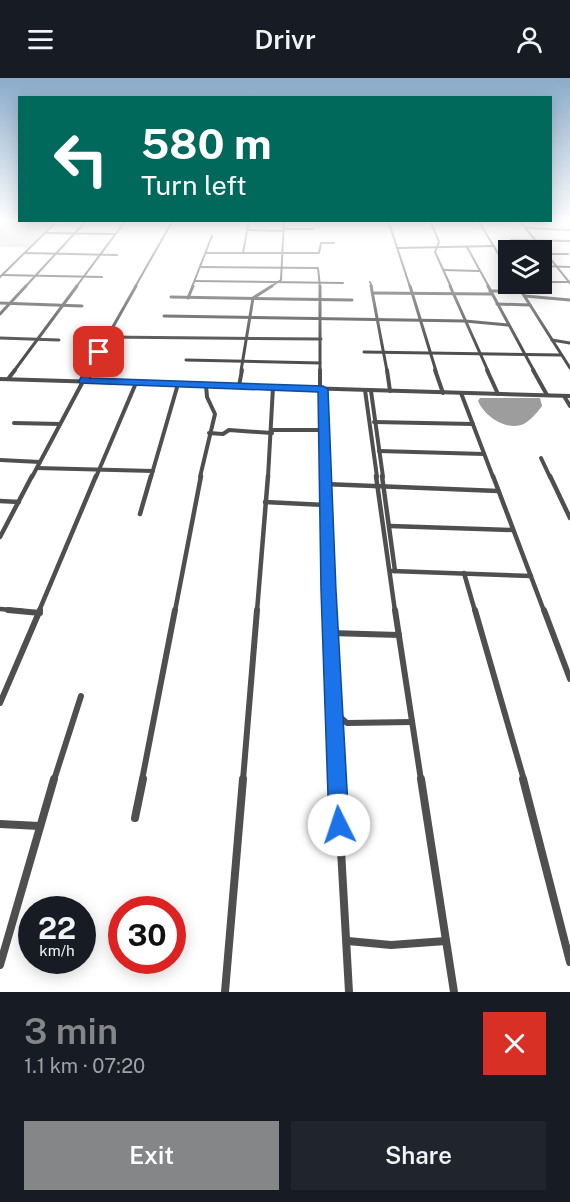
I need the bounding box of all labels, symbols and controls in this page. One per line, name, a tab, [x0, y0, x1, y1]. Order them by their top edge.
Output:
icon: menu	[24, 23, 57, 56]
text: Drivr	[254, 23, 316, 55]
icon: person	[513, 23, 546, 56]
text: 580 m	[141, 119, 272, 168]
icon: left	[42, 120, 120, 198]
text: Turn left	[141, 169, 247, 201]
map controls	[498, 240, 552, 294]
button: layers	[498, 240, 552, 294]
pin	[73, 326, 124, 377]
icon: arrive	[82, 335, 115, 368]
position arrow	[307, 793, 371, 857]
speed limit sign: 30	[108, 896, 186, 974]
text: 22	[38, 910, 76, 946]
text: km/h	[39, 942, 75, 959]
text: 3 min	[24, 1010, 118, 1052]
button: close	[483, 1012, 546, 1075]
text: 1.1 km · 07:20	[24, 1054, 145, 1078]
button: Exit	[24, 1121, 279, 1190]
button: Share	[291, 1121, 546, 1190]

